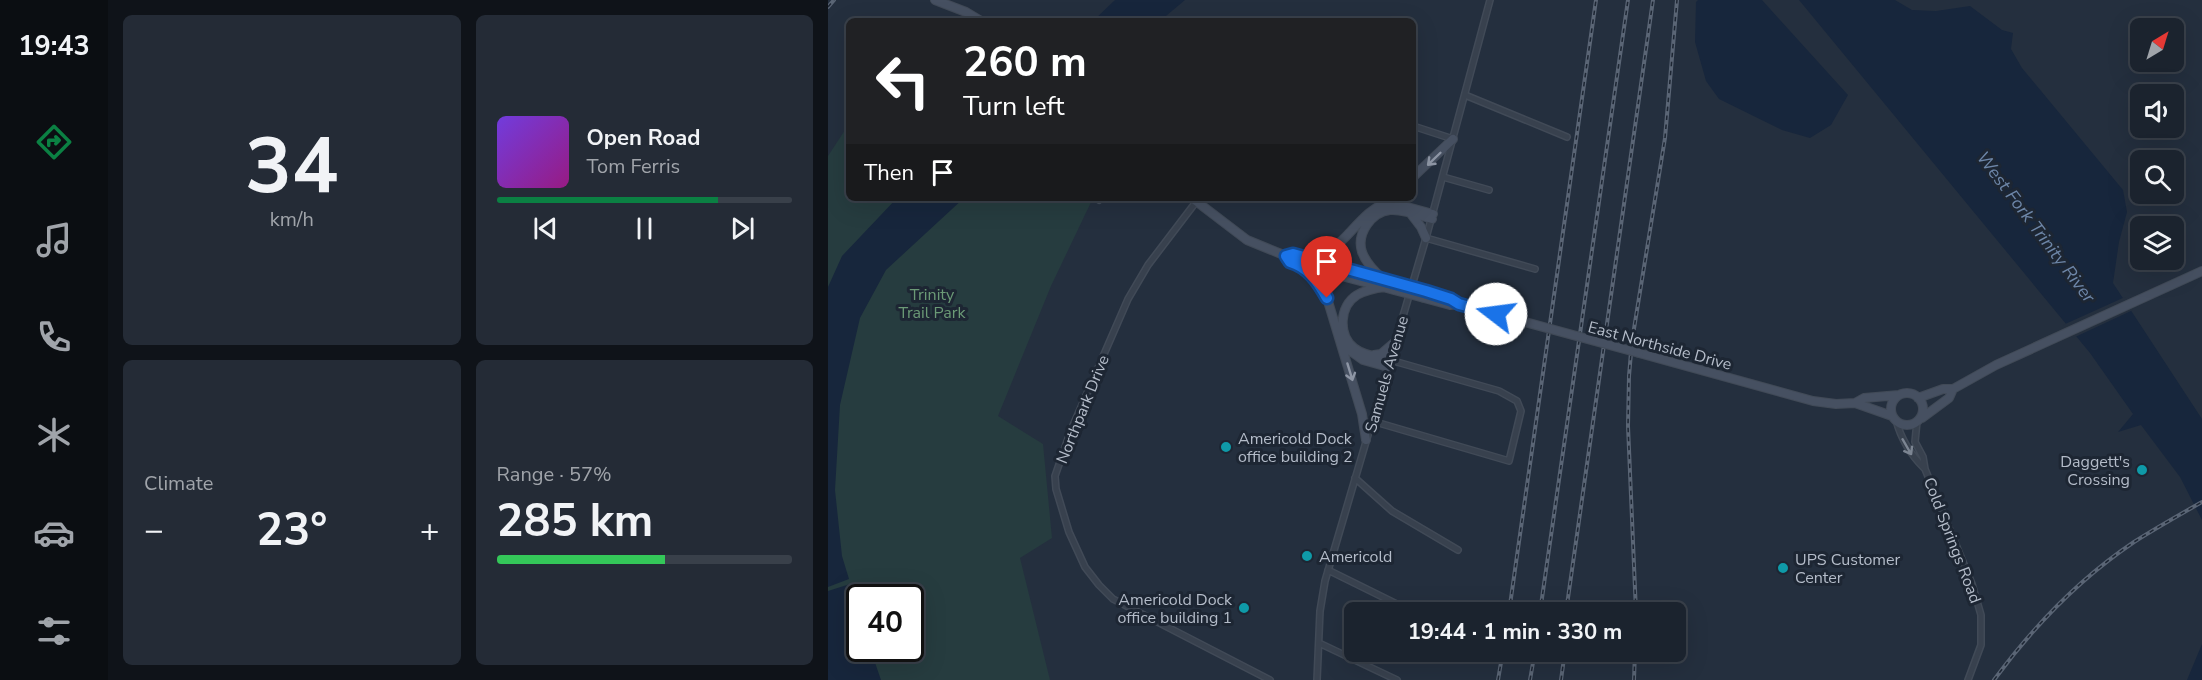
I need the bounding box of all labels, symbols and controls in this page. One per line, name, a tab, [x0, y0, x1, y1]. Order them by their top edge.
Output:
north arrow	[2130, 18, 2184, 72]
map controls	[2130, 18, 2184, 270]
text: 19:43	[18, 28, 90, 65]
text: 260 m	[963, 34, 1087, 91]
icon: left	[864, 42, 942, 120]
button: sound	[2130, 84, 2184, 138]
text: Turn left	[963, 88, 1064, 125]
text: 34	[245, 113, 339, 220]
icon: directions	[33, 121, 75, 163]
text: Open Road	[587, 123, 700, 153]
water label: West Fork Trinity River	[1971, 146, 2101, 308]
button: search	[2130, 150, 2184, 204]
one-way arrow	[1426, 151, 1441, 166]
text: Tom Ferris	[587, 153, 680, 180]
icon: arrive	[926, 156, 959, 189]
text: Then	[864, 158, 914, 188]
text: km/h	[270, 206, 314, 233]
icon: previous	[529, 212, 562, 245]
icon: pause	[628, 212, 661, 245]
icon: next	[726, 212, 759, 245]
button: layers	[2130, 216, 2184, 270]
icon: music	[33, 219, 75, 261]
pin	[1301, 236, 1352, 298]
icon: arrive	[1310, 245, 1343, 278]
position arrow	[1464, 282, 1528, 346]
park label: Trinity Trail Park	[898, 284, 967, 324]
street label: Samuels Avenue	[1360, 313, 1414, 435]
icon: phone	[33, 316, 75, 358]
street label: East Northside Drive	[1585, 316, 1734, 376]
street label: Northpark Drive	[1051, 352, 1115, 467]
one-way arrow	[1345, 362, 1356, 381]
icon: climate	[33, 414, 75, 456]
place label: Americold Dock office building 2	[1238, 428, 1353, 468]
one-way arrow	[1902, 437, 1913, 455]
marker: Americold Dock office building 2	[1219, 440, 1233, 454]
place label: Daggett's Crossing	[2060, 451, 2130, 491]
text: Range · 57%	[497, 461, 612, 488]
marker: Daggett's Crossing	[2135, 463, 2149, 477]
text: Climate	[144, 470, 213, 497]
street label: Cold Springs Road	[1918, 474, 1986, 607]
text: 285 km	[497, 491, 653, 552]
text: 23°	[256, 500, 327, 561]
text: −	[144, 508, 164, 553]
text: +	[420, 508, 440, 553]
icon: car	[33, 512, 75, 554]
place label: Americold	[1319, 546, 1392, 568]
marker: Americold	[1300, 549, 1314, 563]
place label: UPS Customer Center	[1795, 549, 1901, 589]
marker: UPS Customer Center	[1776, 561, 1790, 575]
speed limit sign: 40	[846, 584, 924, 662]
place label: Americold Dock office building 1	[1117, 589, 1233, 629]
marker: Americold Dock office building 1	[1237, 601, 1251, 615]
icon: filters	[33, 610, 75, 652]
text: 19:44 · 1 min · 330 m	[1408, 617, 1622, 647]

